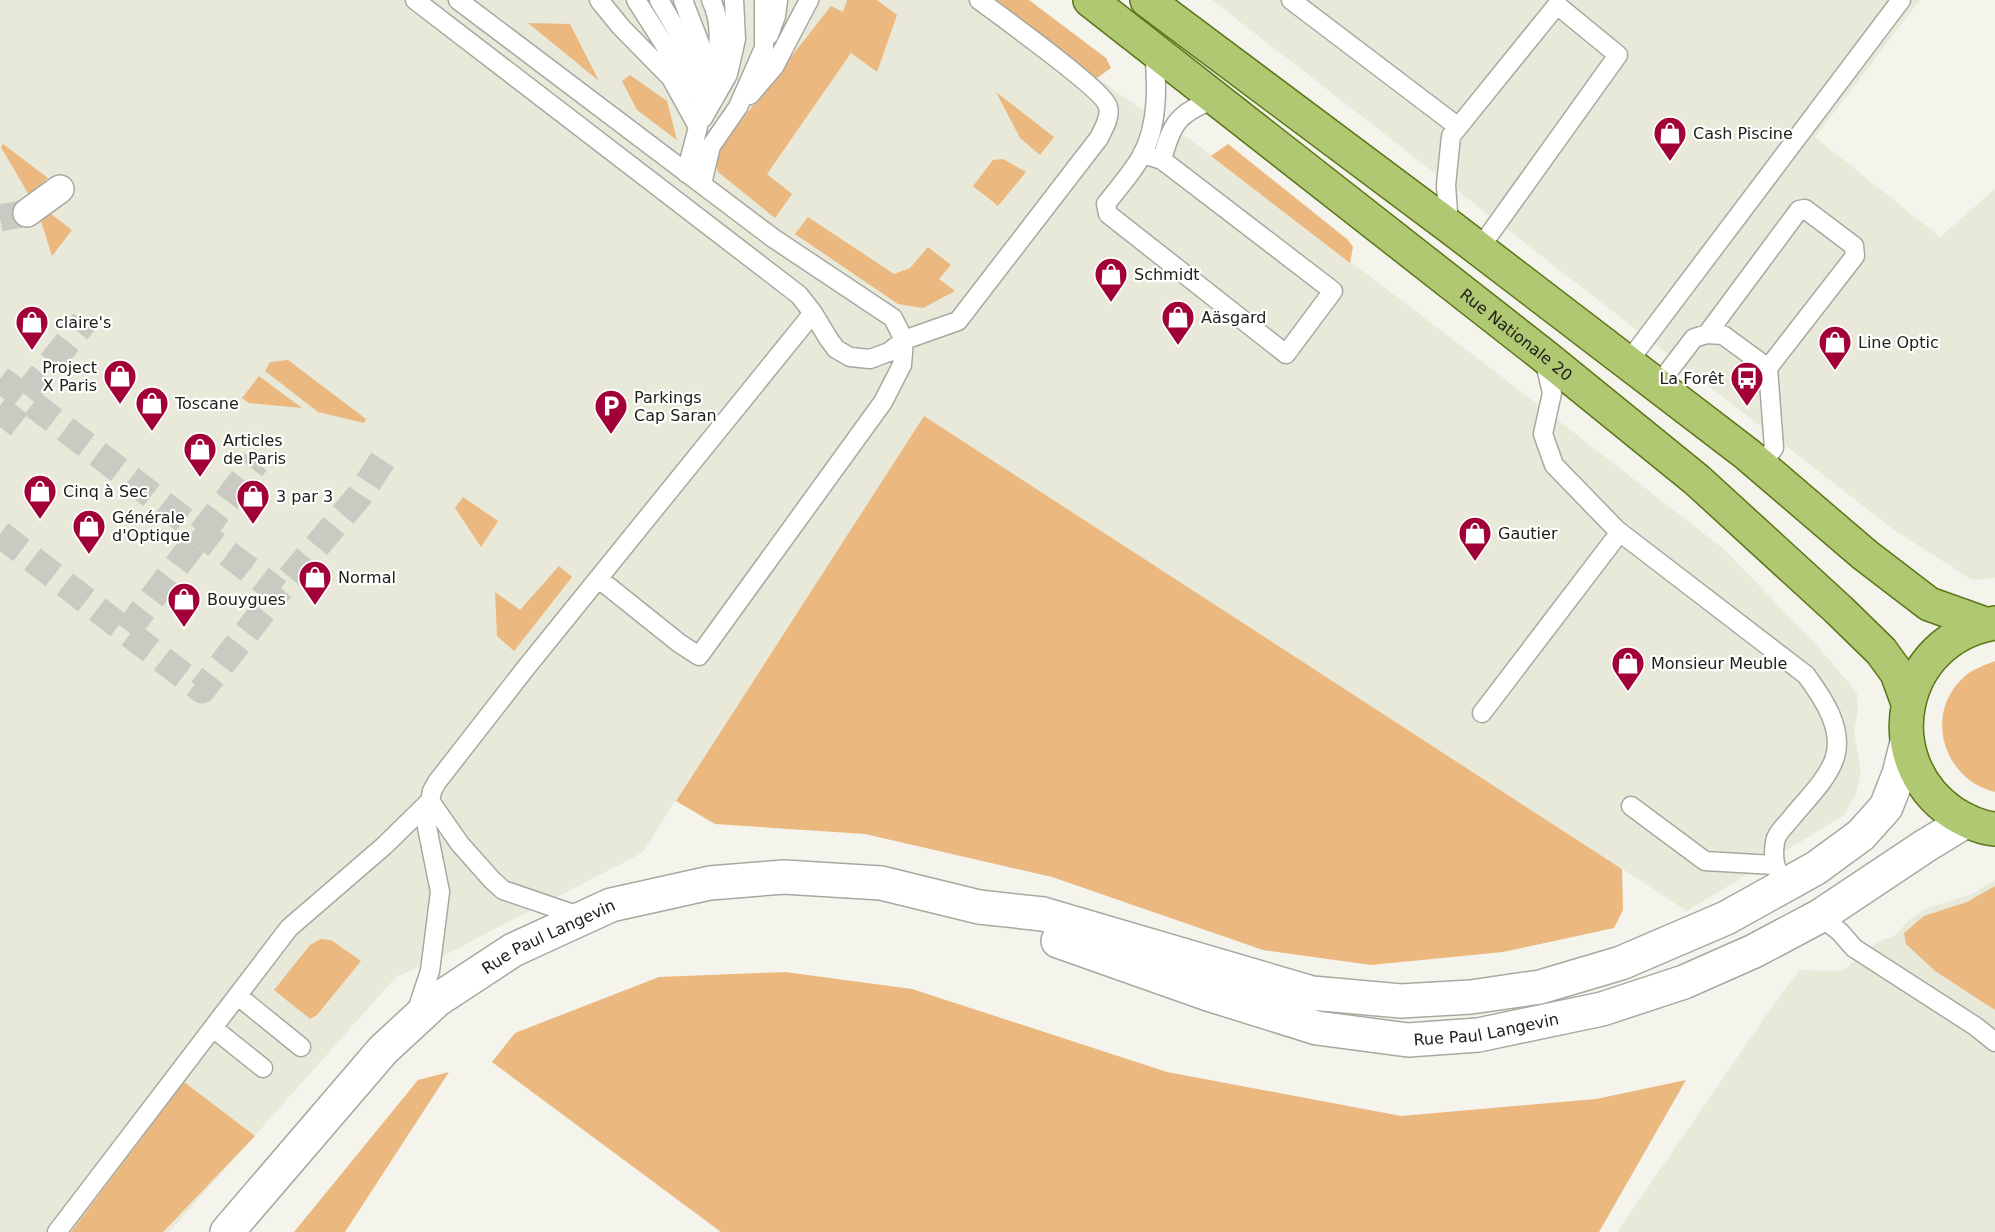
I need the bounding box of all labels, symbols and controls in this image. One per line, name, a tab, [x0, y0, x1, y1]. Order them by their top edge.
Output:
shop icon: Cash Piscine	[1652, 115, 1688, 162]
place label: Cash Piscine	[1693, 124, 1793, 143]
shop icon: Schmidt	[1093, 256, 1129, 303]
place label: Schmidt	[1134, 265, 1200, 284]
street label: Rue Nationale 20	[1456, 285, 1576, 385]
shop icon: Aäsgard	[1160, 299, 1196, 346]
shop icon: claire's	[14, 304, 50, 351]
place label: Aäsgard	[1201, 308, 1267, 327]
place label: claire's	[55, 313, 111, 332]
shop icon: Line Optic	[1817, 324, 1853, 371]
place label: Line Optic	[1858, 333, 1939, 352]
place label: Project X Paris	[42, 358, 97, 395]
shop icon: Project X Paris	[102, 358, 138, 405]
bus stop icon: La Forêt	[1729, 360, 1765, 407]
place label: La Forêt	[1659, 369, 1724, 388]
shop icon: Toscane	[134, 385, 170, 432]
parking icon: Parkings Cap Saran	[593, 388, 629, 435]
place label: Parkings Cap Saran	[634, 388, 717, 425]
place label: Toscane	[174, 394, 239, 413]
shop icon: Articles de Paris	[182, 431, 218, 478]
place label: Articles de Paris	[223, 431, 286, 468]
shop icon: Cinq à Sec	[22, 473, 58, 520]
shop icon: 3 par 3	[235, 478, 271, 525]
place label: Cinq à Sec	[63, 482, 148, 501]
place label: 3 par 3	[276, 487, 333, 506]
shop icon: Générale d'Optique	[71, 508, 107, 555]
place label: Générale d'Optique	[112, 508, 190, 545]
shop icon: Gautier	[1457, 515, 1493, 562]
place label: Gautier	[1498, 524, 1558, 543]
shop icon: Normal	[297, 559, 333, 606]
place label: Normal	[338, 568, 396, 587]
shop icon: Bouygues	[166, 581, 202, 628]
place label: Bouygues	[207, 590, 286, 609]
shop icon: Monsieur Meuble	[1610, 645, 1646, 692]
place label: Monsieur Meuble	[1651, 654, 1787, 673]
street label: Rue Paul Langevin	[478, 895, 618, 978]
street label: Rue Paul Langevin	[1413, 1009, 1560, 1050]

